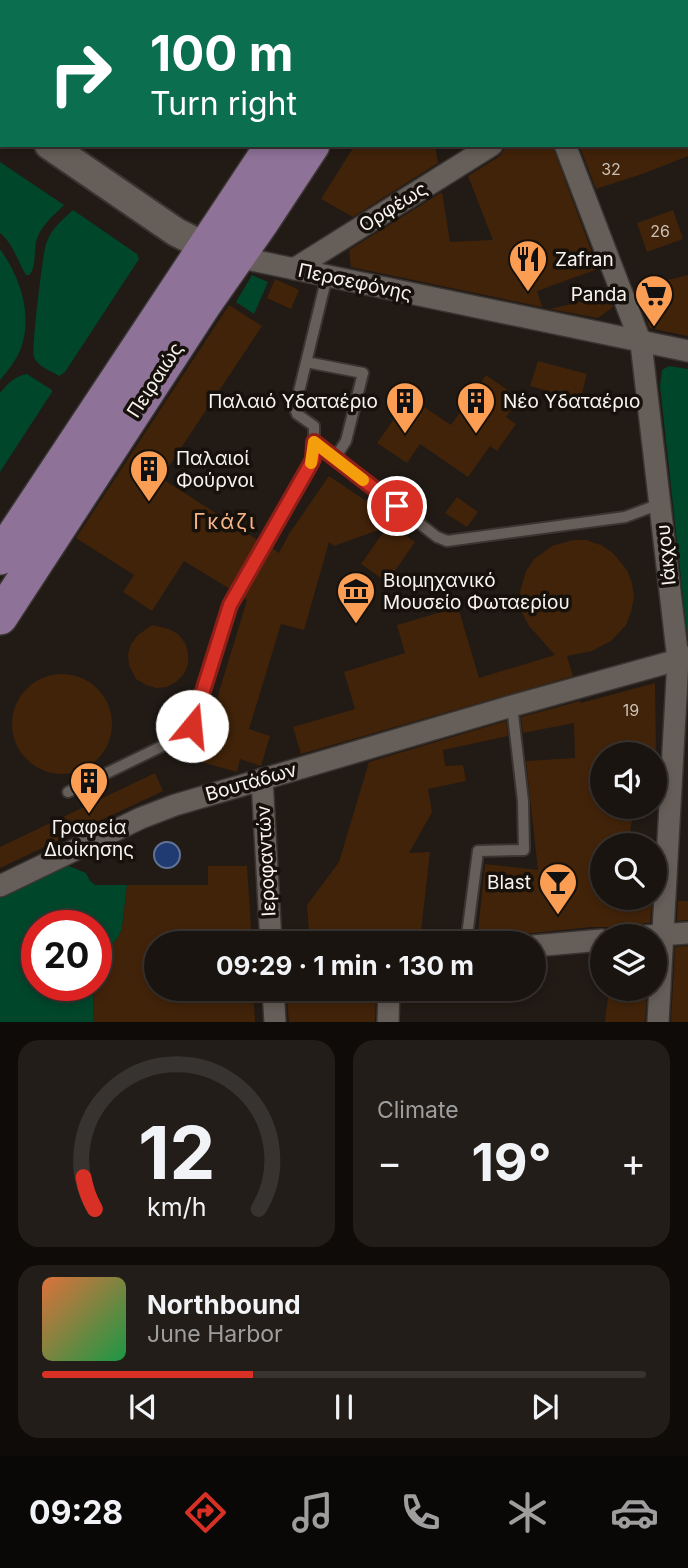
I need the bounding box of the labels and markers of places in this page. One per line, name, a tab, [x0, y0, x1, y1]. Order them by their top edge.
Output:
restaurant icon: Zafran	[507, 238, 549, 293]
place label: Zafran	[555, 248, 614, 271]
supermarket icon: Panda	[633, 273, 675, 328]
place label: Panda	[571, 283, 627, 306]
building icon: Παλαιό Υδαταέριο	[384, 380, 426, 435]
building icon: Νέο Υδαταέριο	[455, 380, 497, 435]
place label: Παλαιό Υδαταέριο	[208, 390, 378, 413]
place label: Νέο Υδαταέριο	[503, 390, 640, 413]
place label: Παλαιοί Φούρνοι	[176, 447, 254, 492]
building icon: Παλαιοί Φούρνοι	[128, 448, 170, 503]
pin	[367, 476, 427, 536]
place label: Βιομηχανικό Μουσείο Φωταερίου	[383, 569, 570, 614]
museum icon: Βιομηχανικό Μουσείο Φωταερίου	[335, 570, 377, 625]
building icon: Γραφεία Διοίκησης	[68, 760, 110, 815]
place label: Γραφεία Διοίκησης	[44, 816, 134, 861]
bar icon: Blast	[537, 861, 579, 916]
place label: Blast	[487, 871, 531, 894]

